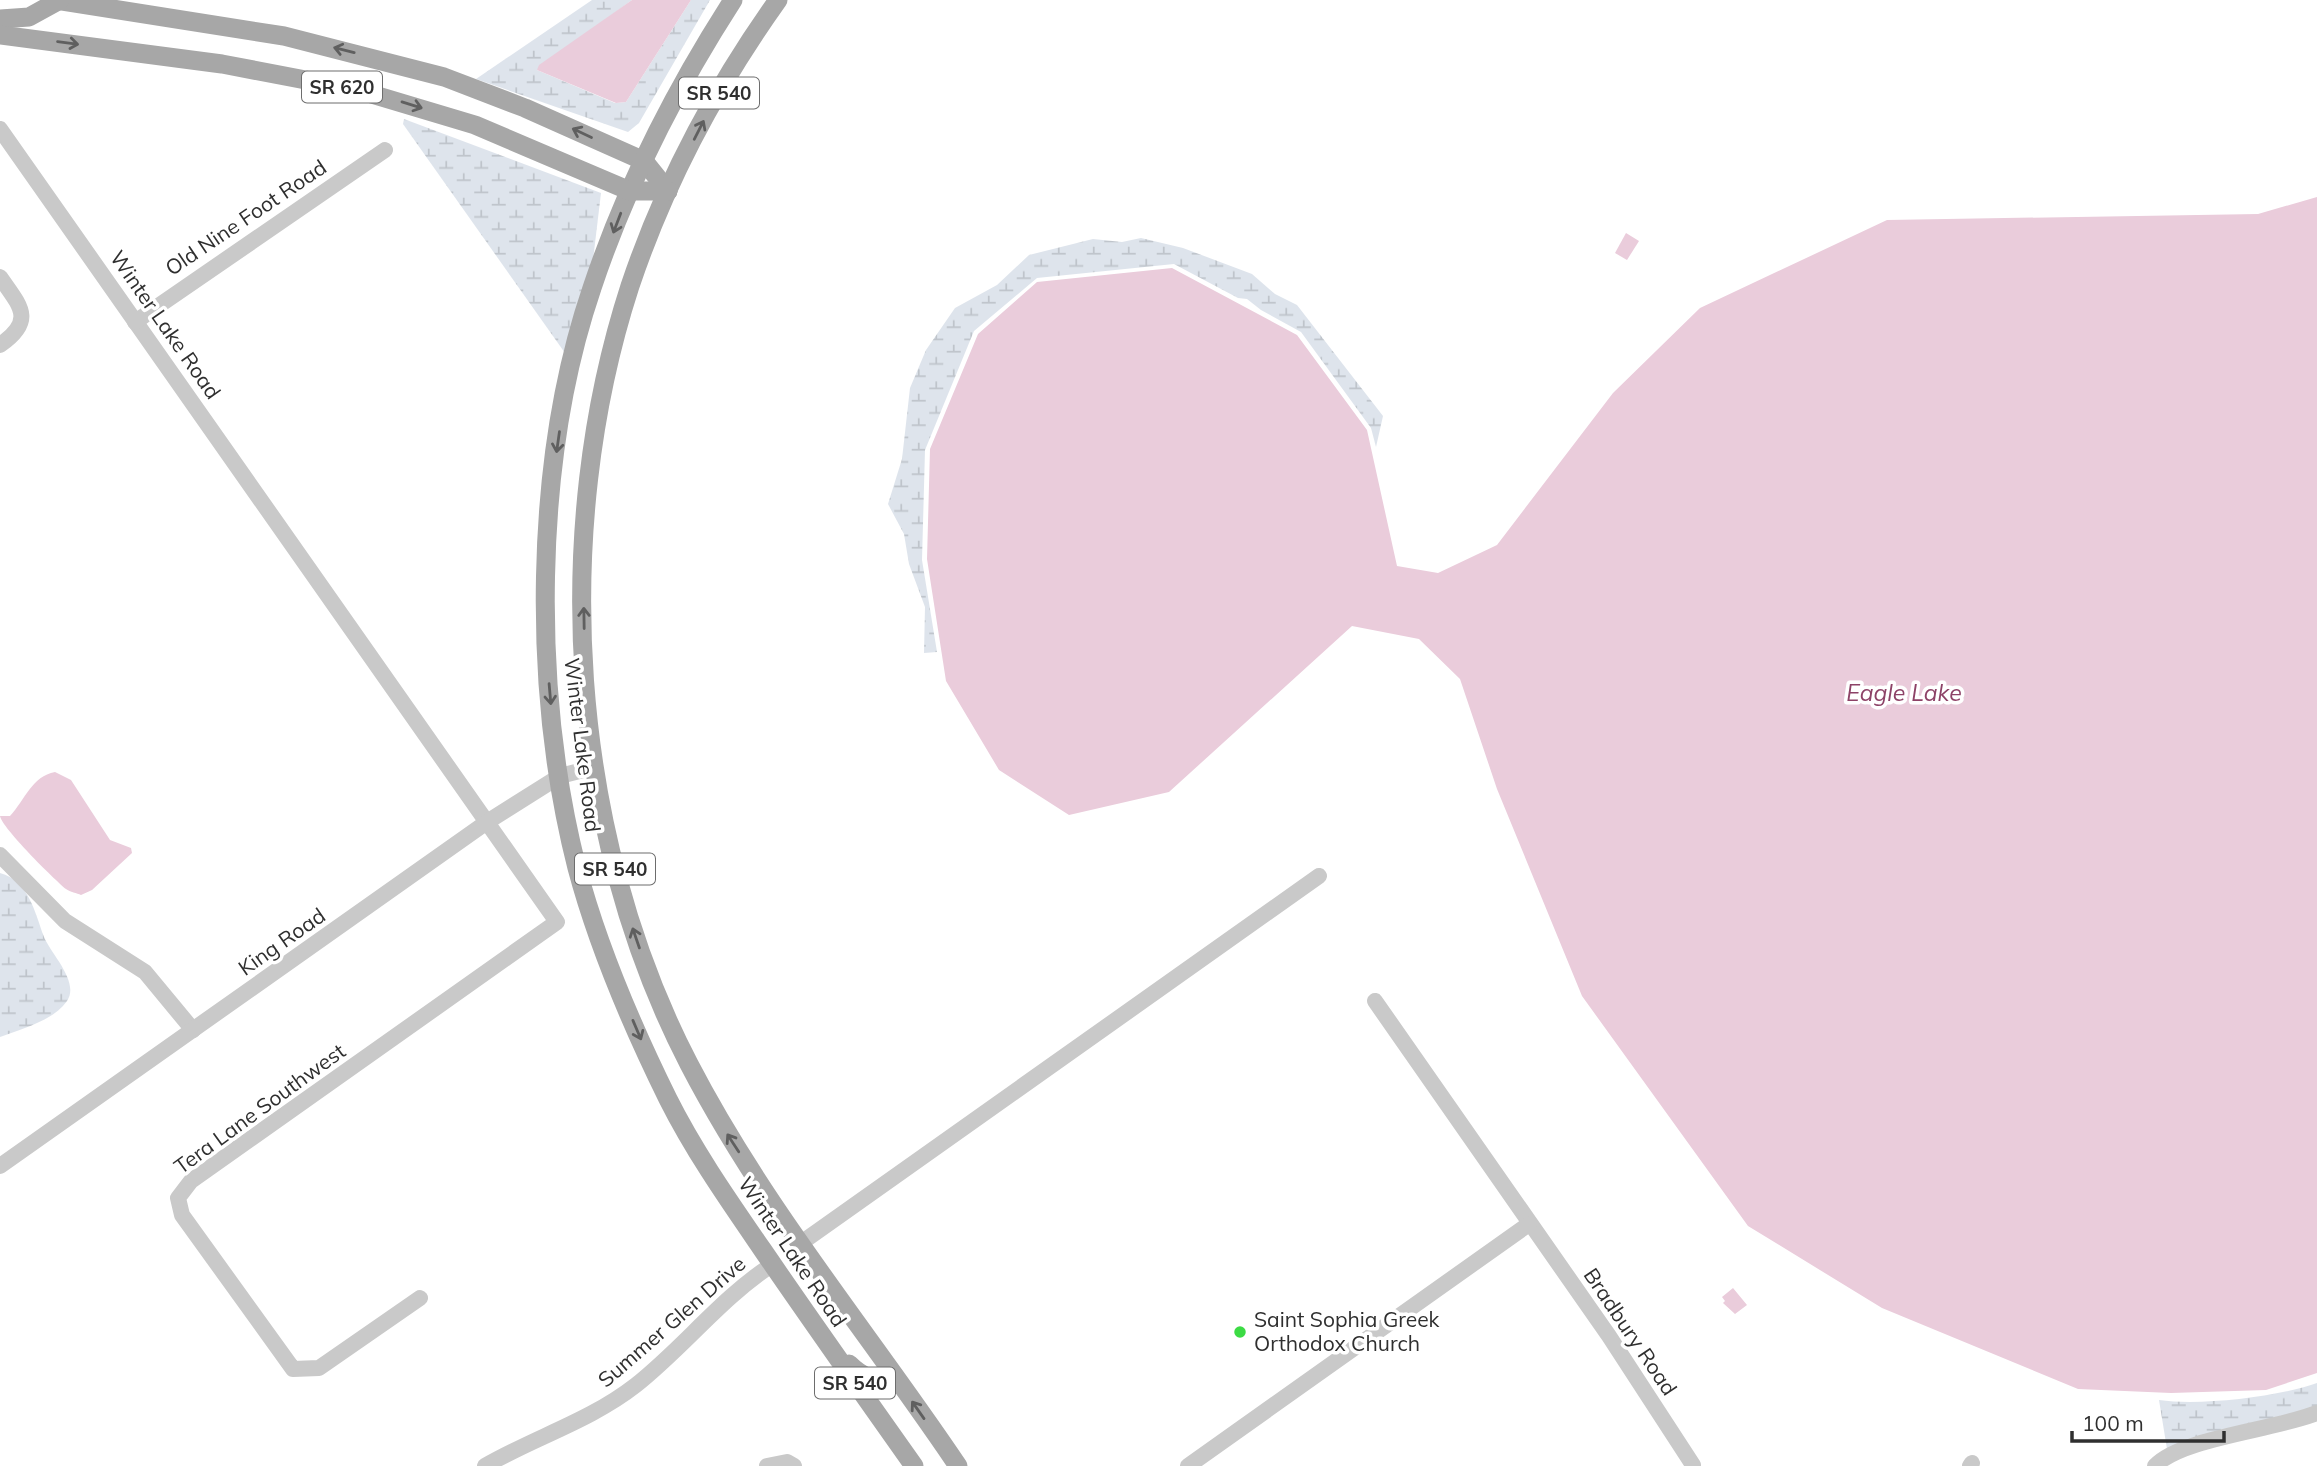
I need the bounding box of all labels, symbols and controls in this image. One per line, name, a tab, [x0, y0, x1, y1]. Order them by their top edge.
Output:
one-way arrow	[56, 37, 79, 50]
one-way arrow	[333, 43, 356, 56]
road number: SR 620	[302, 72, 382, 102]
road number: SR 540	[679, 78, 759, 108]
one-way arrow	[400, 100, 422, 113]
one-way arrow	[692, 120, 706, 141]
one-way arrow	[571, 126, 593, 139]
street label: Old Nine Foot Road	[160, 154, 331, 281]
one-way arrow	[610, 212, 622, 234]
street label: Winter Lake Road	[105, 245, 227, 404]
one-way arrow	[551, 430, 564, 453]
one-way arrow	[577, 607, 590, 630]
street label: Winter Lake Road	[559, 656, 607, 834]
water label: Eagle Lake	[1846, 678, 1962, 707]
one-way arrow	[544, 682, 557, 704]
road number: SR 540	[575, 854, 655, 884]
street label: King Road	[233, 902, 330, 981]
one-way arrow	[629, 927, 641, 949]
one-way arrow	[631, 1019, 644, 1041]
street label: Tera Lane Southwest	[169, 1037, 350, 1179]
one-way arrow	[726, 1133, 740, 1153]
street label: Winter Lake Road	[733, 1171, 853, 1331]
street label: Summer Glen Drive	[592, 1250, 750, 1392]
street label: Bradbury Road	[1579, 1263, 1683, 1400]
place label: Saint Sophia Greek Orthodox Church	[1254, 1306, 1440, 1356]
marker: Saint Sophia Greek Orthodox Church	[1232, 1324, 1248, 1340]
road number: SR 540	[815, 1368, 895, 1399]
scale bar	[2072, 1400, 2224, 1444]
one-way arrow	[911, 1401, 925, 1420]
text: 100 m	[2082, 1410, 2144, 1436]

